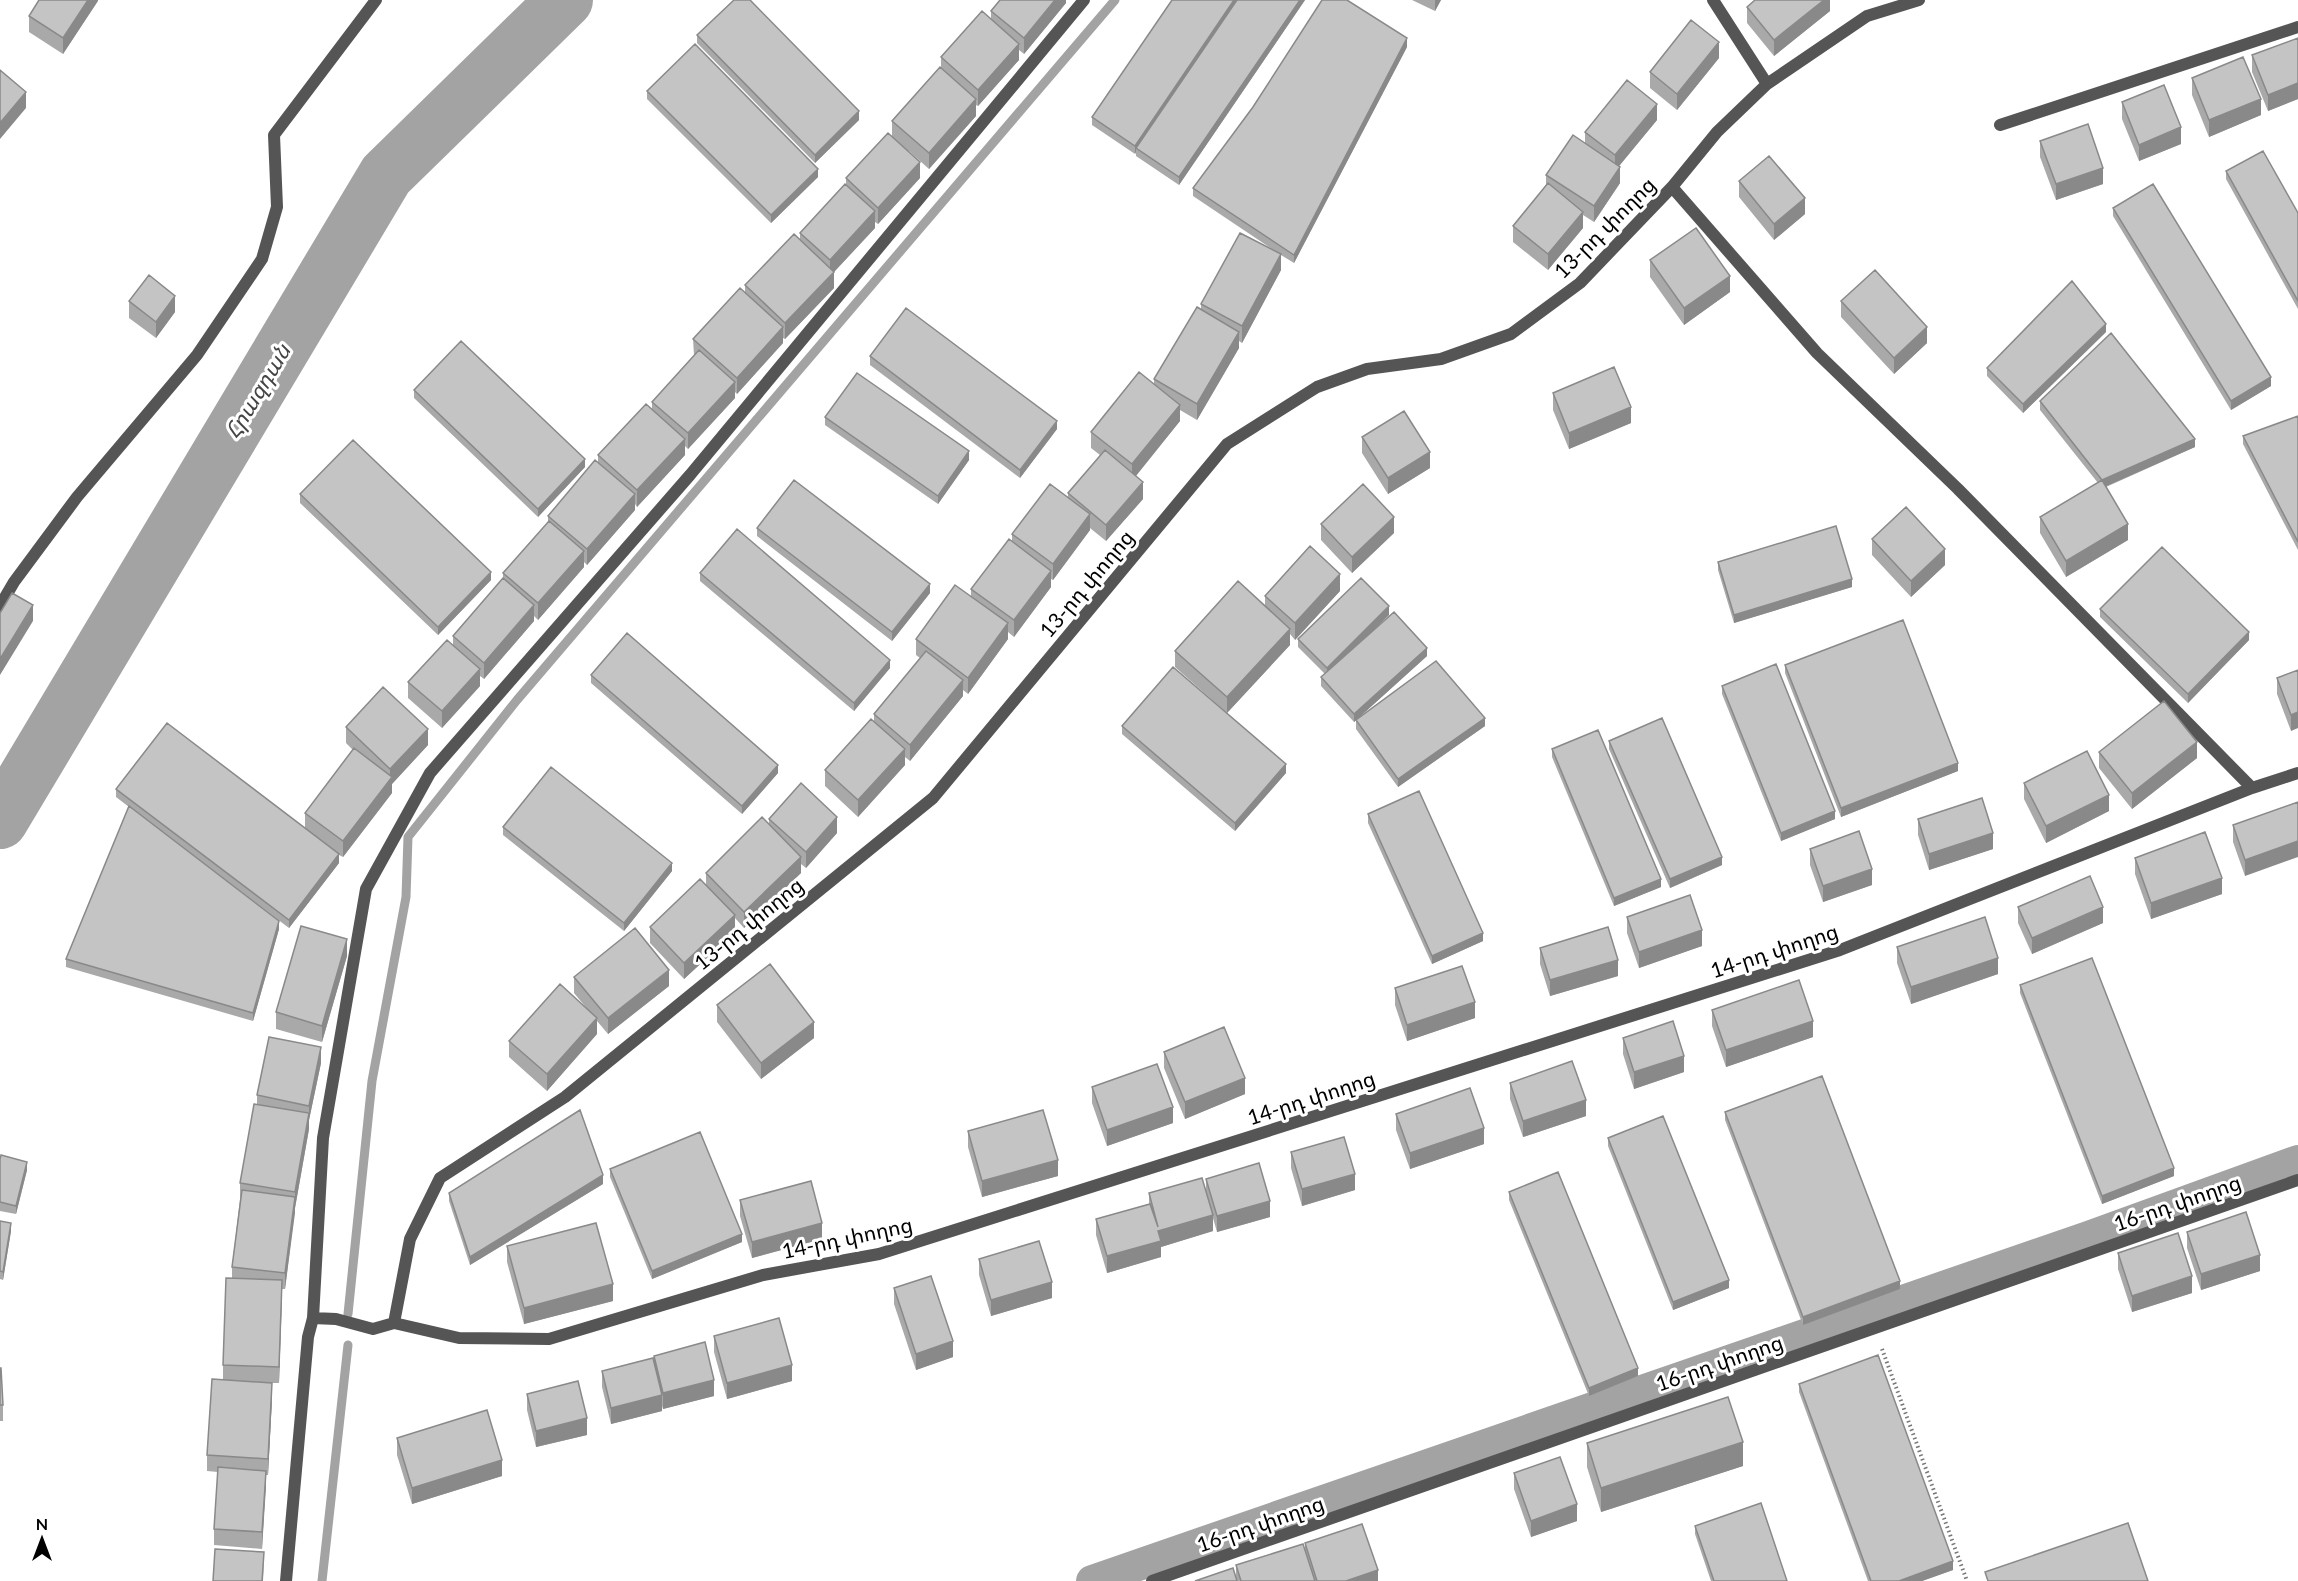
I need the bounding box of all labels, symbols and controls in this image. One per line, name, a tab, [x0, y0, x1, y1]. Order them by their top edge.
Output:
street label: 13-րդ փողոց	[1548, 171, 1660, 283]
water label: Հրազդան	[218, 338, 297, 444]
street label: 13-րդ փողոց	[1034, 524, 1139, 643]
street label: 13-րդ փողոց	[689, 871, 808, 975]
street label: 14-րդ փողոց	[1707, 918, 1841, 983]
street label: 14-րդ փողոց	[1244, 1065, 1378, 1130]
street label: 16-րդ փողոց	[2110, 1169, 2244, 1236]
street label: 14-րդ փողոց	[779, 1211, 915, 1264]
street label: 16-րդ փողոց	[1652, 1329, 1786, 1396]
street label: 16-րդ փողոց	[1193, 1490, 1327, 1557]
north arrow	[12, 1509, 72, 1569]
text: N	[36, 1514, 48, 1533]

